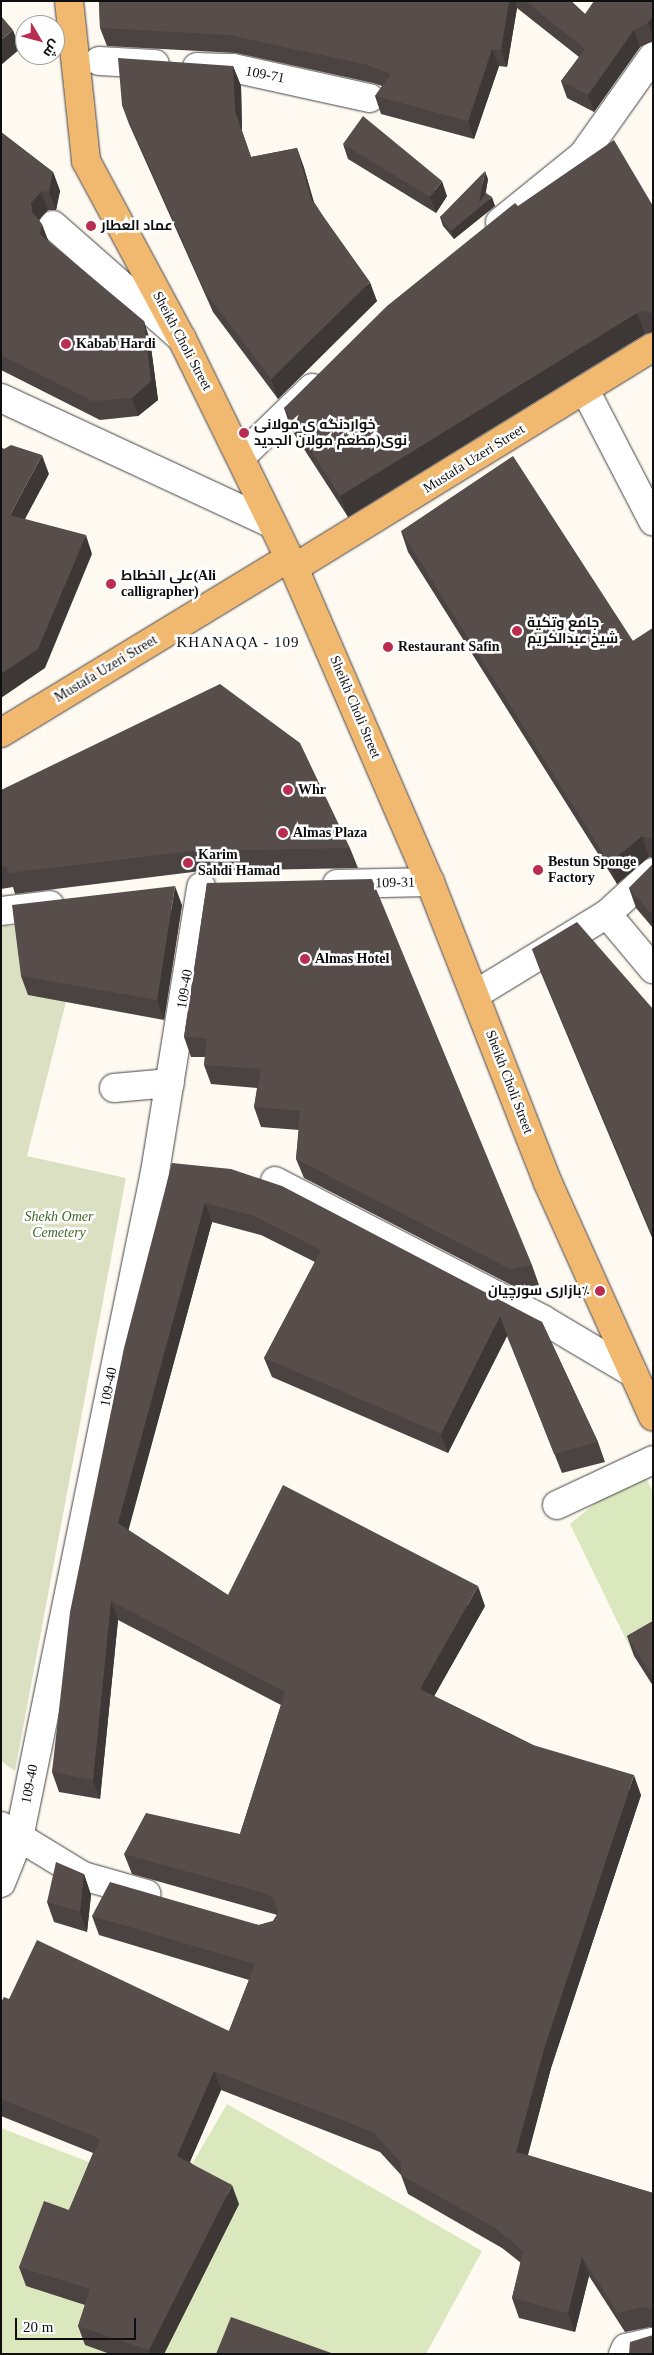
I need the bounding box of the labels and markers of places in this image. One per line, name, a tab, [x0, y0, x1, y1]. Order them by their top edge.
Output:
place label: عماد العطار	[101, 218, 173, 234]
marker: عماد العطار	[85, 220, 97, 232]
place label: Kabab Hardi	[76, 336, 156, 352]
marker: Kabab Hardi	[60, 338, 72, 350]
place label: خواردنگه ی مولانی نوی(مطعم مولان الجديد	[254, 417, 407, 450]
marker: خواردنگه ی مولانی نوی(مطعم مولان الجديد	[238, 427, 250, 439]
place label: علي الخطاط(Ali calligrapher)	[121, 568, 216, 600]
marker: علي الخطاط(Ali calligrapher)	[105, 578, 117, 590]
place label: جامع وتكية شيخ عبدالكريم	[527, 615, 618, 648]
marker: جامع وتكية شيخ عبدالكريم	[511, 625, 523, 637]
place label: Restaurant Safin	[398, 639, 500, 655]
marker: Restaurant Safin	[382, 641, 394, 653]
place label: Whr	[298, 782, 326, 798]
marker: Whr	[282, 784, 294, 796]
place label: Almas Plaza	[293, 825, 367, 841]
marker: Almas Plaza	[277, 827, 289, 839]
place label: Karim Sahdi Hamad	[198, 847, 280, 880]
place label: Bestun Sponge Factory	[548, 854, 636, 886]
marker: Karim Sahdi Hamad	[182, 857, 194, 869]
marker: Bestun Sponge Factory	[532, 864, 544, 876]
place label: Almas Hotel	[315, 951, 389, 967]
marker: Almas Hotel	[299, 953, 311, 965]
place label: بازاری سورچیان٪	[488, 1283, 590, 1299]
marker: بازاری سورچیان٪	[594, 1285, 606, 1297]

